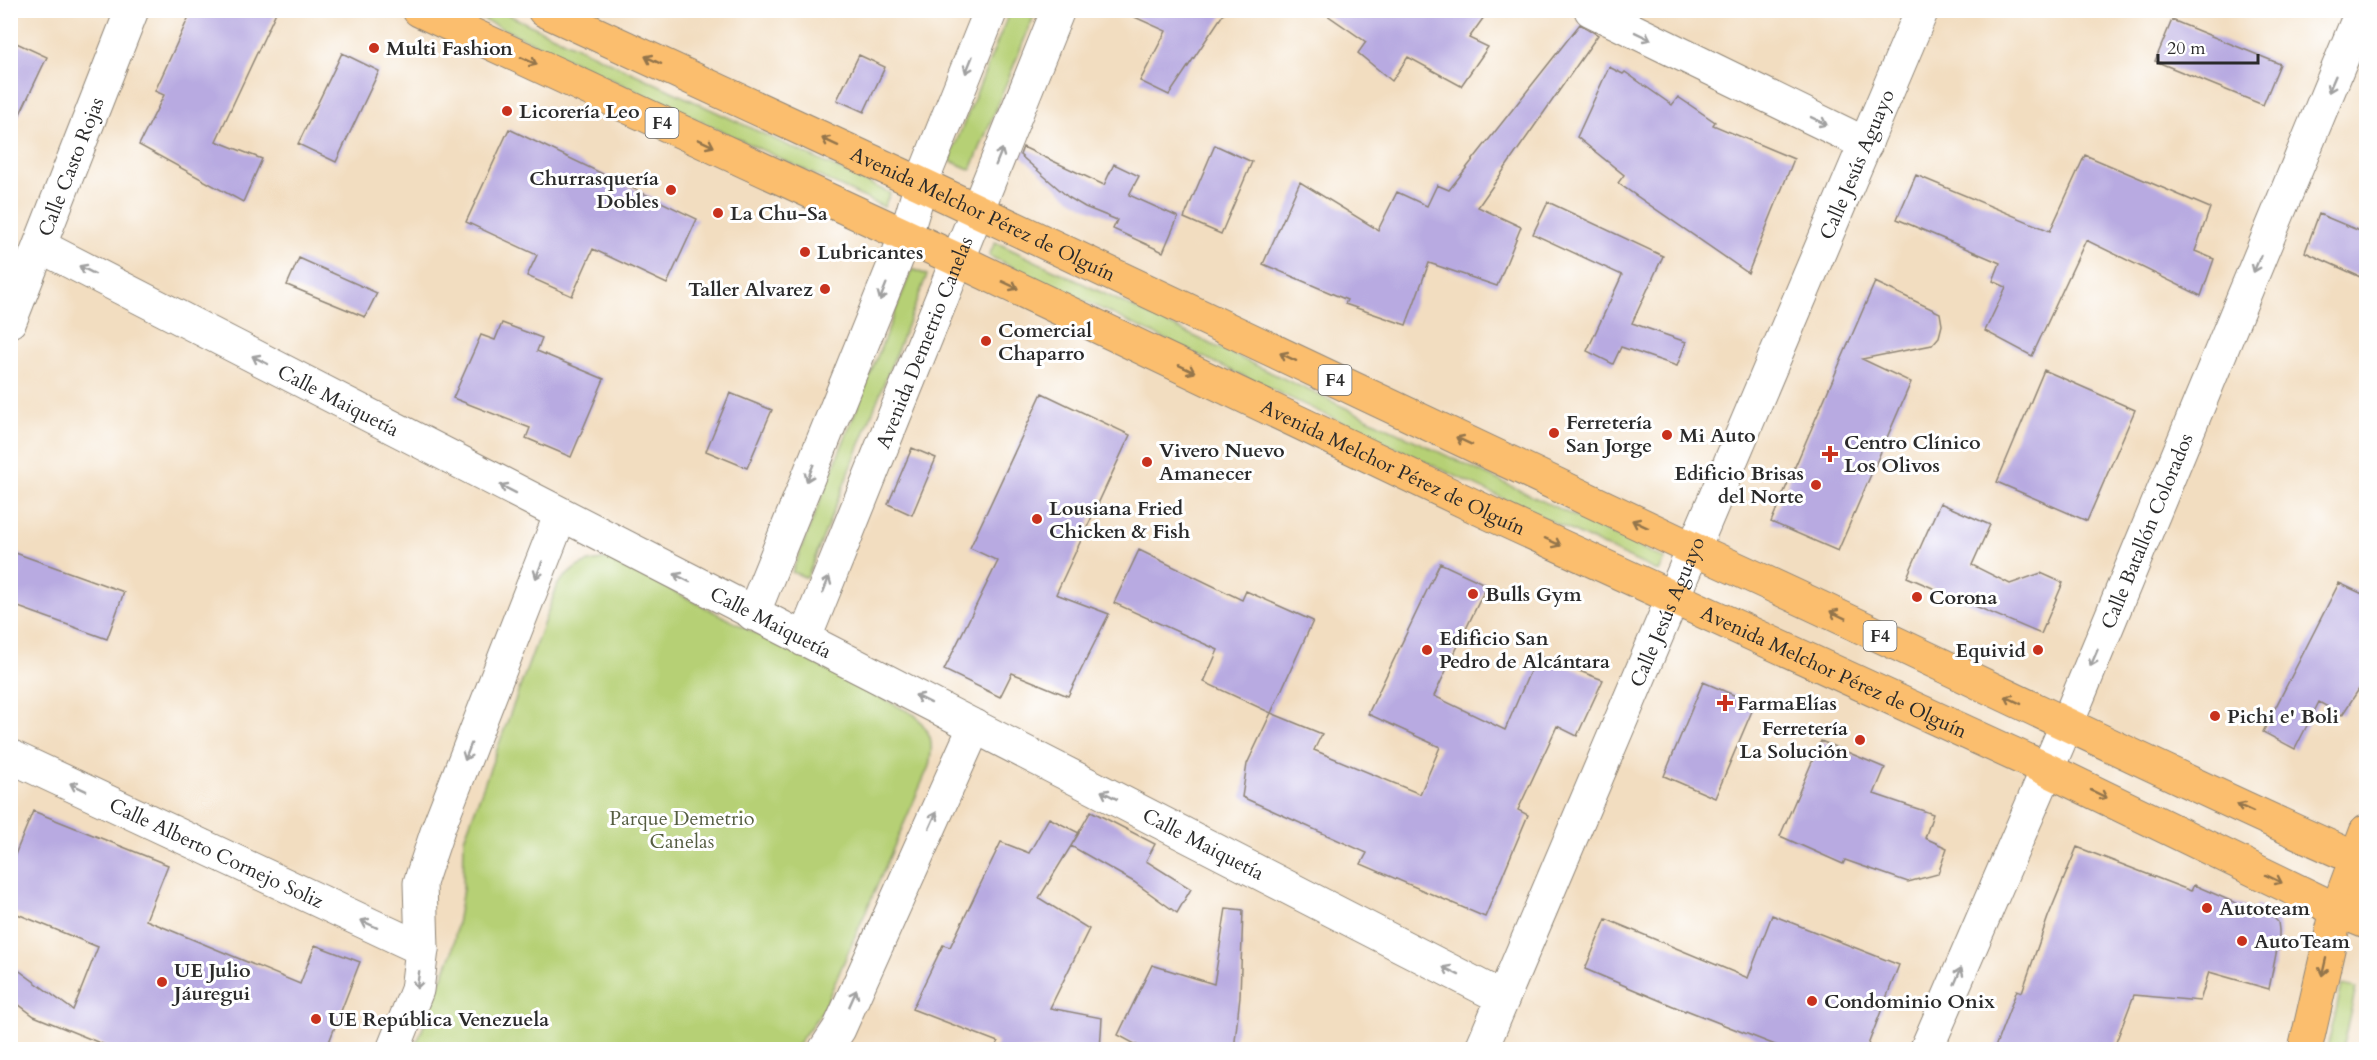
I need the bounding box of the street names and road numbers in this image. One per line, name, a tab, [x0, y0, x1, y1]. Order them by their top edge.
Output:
street label: Calle Jesús Aguayo	[1813, 85, 1900, 244]
street label: Calle Casto Rojas	[31, 93, 110, 240]
road number: F4	[646, 108, 678, 138]
street label: Avenida Melchor Pérez de Olguín	[846, 140, 1121, 288]
street label: Avenida Demetrio Canelas	[869, 232, 979, 453]
street label: Calle Maiquetía	[273, 358, 404, 443]
road number: F4	[1318, 365, 1352, 395]
street label: Avenida Melchor Pérez de Olguín	[1256, 393, 1530, 542]
street label: Calle Batallón Colorados	[2094, 429, 2199, 633]
street label: Calle Jesús Aguayo	[1623, 532, 1711, 691]
street label: Calle Maiquetía	[706, 580, 837, 665]
street label: Avenida Melchor Pérez de Olguín	[1697, 599, 1972, 745]
road number: F4	[1864, 621, 1896, 651]
street label: Calle Alberto Cornejo Soliz	[105, 791, 328, 915]
street label: Calle Maiquetía	[1138, 801, 1269, 886]

